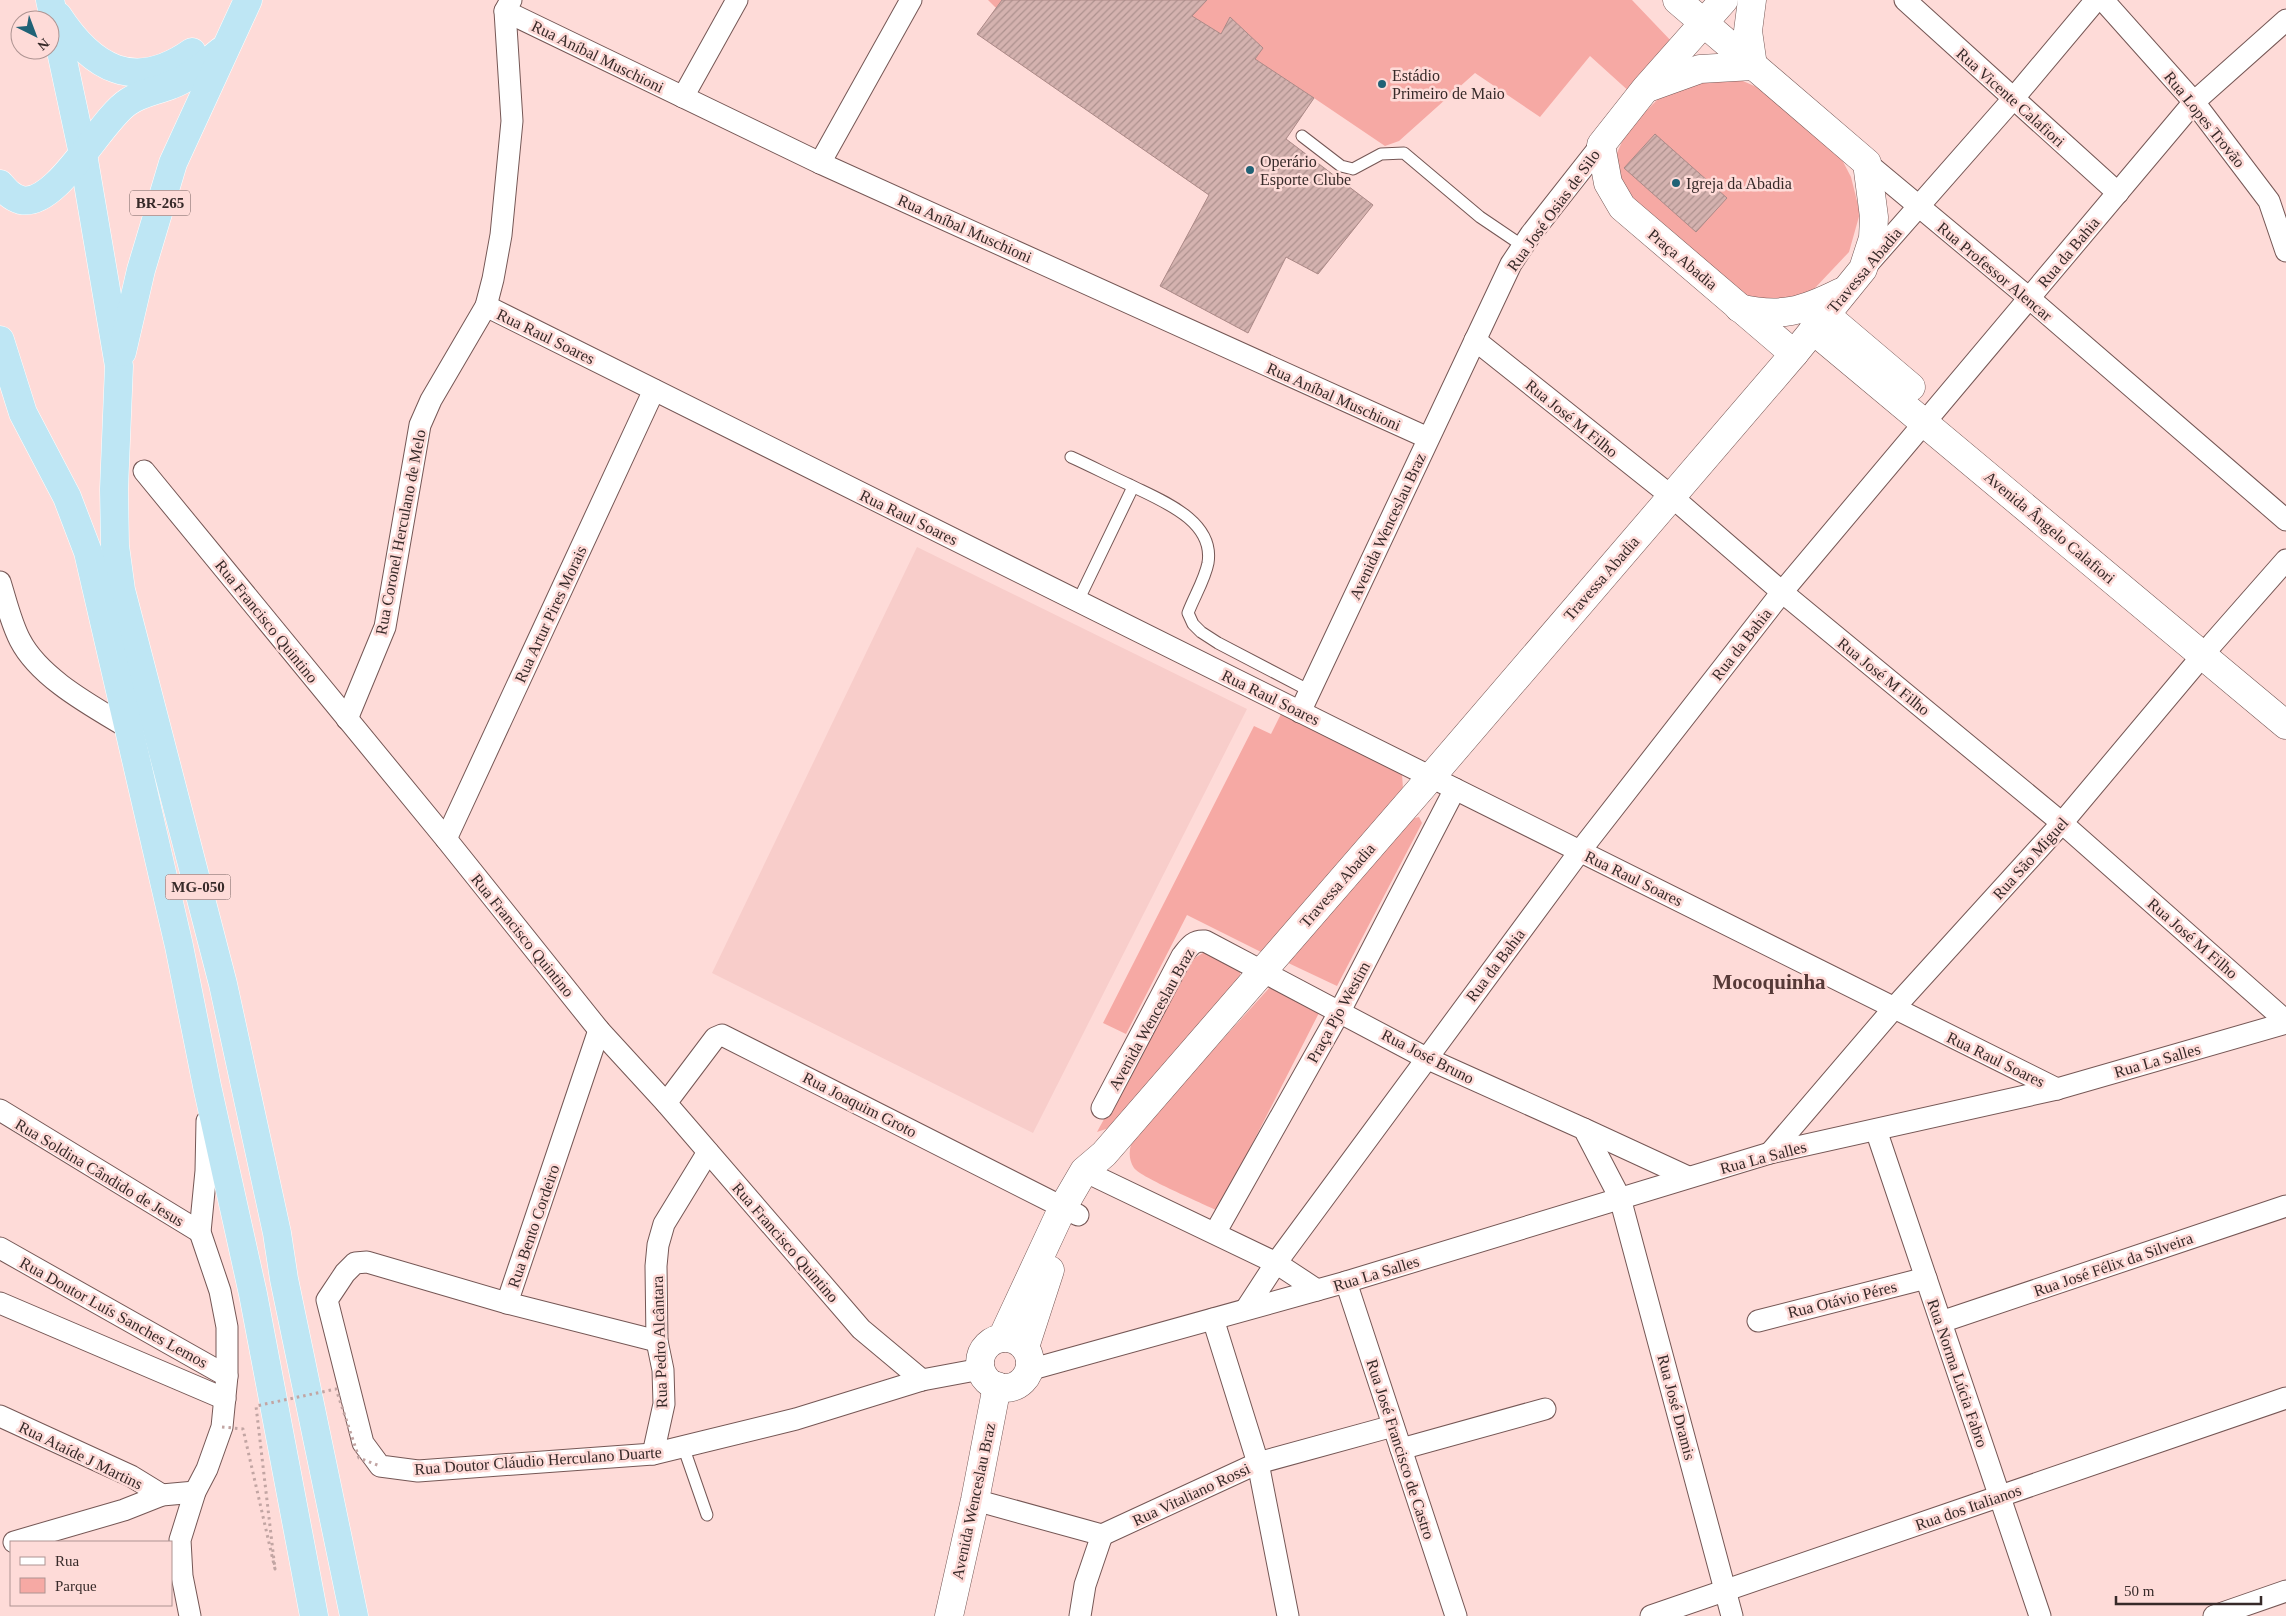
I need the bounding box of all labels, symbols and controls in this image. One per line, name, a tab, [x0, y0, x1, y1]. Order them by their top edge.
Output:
north arrow	[10, 10, 60, 60]
street label: Rua Aníbal Muschioni	[529, 17, 667, 96]
text: N	[35, 35, 52, 53]
street label: Rua Vicente Calafiori	[1953, 45, 2068, 151]
place label: Estádio Primeiro de Maio	[1392, 67, 1505, 102]
street label: Rua Lopes Trovão	[2160, 68, 2248, 171]
marker: Estádio Primeiro de Maio	[1376, 78, 1388, 90]
street label: Rua José Osias de Silo	[1504, 146, 1603, 274]
place label: Operário Esporte Clube	[1260, 153, 1351, 189]
marker: Operário Esporte Clube	[1244, 164, 1256, 176]
place label: Igreja da Abadia	[1686, 175, 1792, 193]
marker: Igreja da Abadia	[1670, 177, 1682, 189]
road number: BR-265	[130, 190, 190, 216]
street label: Rua Aníbal Muschioni	[895, 191, 1035, 266]
street label: Rua da Bahia	[2034, 214, 2103, 291]
street label: Rua Professor Alencar	[1934, 219, 2056, 325]
street label: Travessa Abadia	[1824, 224, 1905, 316]
street label: Praça Abadia	[1644, 226, 1721, 294]
street label: Rua Raul Soares	[494, 305, 597, 367]
street label: Rua Aníbal Muschioni	[1264, 359, 1404, 434]
street label: Rua José M Filho	[1522, 376, 1621, 461]
street label: Rua Coronel Herculano de Melo	[372, 428, 429, 636]
street label: Avenida Wenceslau Braz	[1346, 450, 1429, 602]
street label: Avenida Ângelo Calafiori	[1980, 467, 2119, 588]
street label: Rua Raul Soares	[857, 486, 960, 548]
street label: Travessa Abadia	[1560, 533, 1642, 624]
street label: Rua Artur Pires Morais	[511, 543, 590, 685]
street label: Rua Francisco Quintino	[212, 557, 321, 686]
street label: Rua da Bahia	[1708, 605, 1775, 684]
street label: Rua José M Filho	[1834, 634, 1933, 719]
street label: Rua Raul Soares	[1219, 666, 1322, 728]
street label: Rua São Miguel	[1989, 814, 2073, 903]
street label: Travessa Abadia	[1296, 840, 1378, 931]
street label: Rua Raul Soares	[1582, 847, 1685, 909]
street label: Rua Francisco Quintino	[468, 871, 577, 1000]
road number: MG-050	[166, 874, 230, 900]
street label: Rua José M Filho	[2144, 895, 2241, 982]
street label: Rua da Bahia	[1463, 926, 1528, 1005]
street label: Avenida Wenceslau Braz	[1105, 945, 1198, 1093]
street label: Praça Pjo Westim	[1304, 958, 1374, 1066]
district label: Mocoquinha	[1712, 970, 1826, 994]
street label: Rua José Bruno	[1379, 1026, 1477, 1087]
street label: Rua Raul Soares	[1944, 1028, 2047, 1090]
street label: Rua La Salles	[2112, 1040, 2202, 1081]
street label: Rua Joaquim Groto	[800, 1068, 919, 1141]
street label: Rua Soldina Cândido de Jesus	[12, 1115, 187, 1230]
street label: Rua La Salles	[1718, 1138, 1808, 1177]
street label: Rua Bento Cordeiro	[504, 1162, 562, 1290]
street label: Rua Francisco Quintino	[729, 1179, 842, 1306]
street label: Rua José Félix da Silveira	[2031, 1229, 2195, 1300]
street label: Rua La Salles	[1331, 1252, 1421, 1295]
street label: Rua Doutor Luís Sanches Lemos	[17, 1254, 210, 1371]
street label: Rua Pedro Alcântara	[649, 1276, 670, 1408]
street label: Rua Otávio Péres	[1786, 1278, 1899, 1321]
street label: Rua Norma Lúcia Fabro	[1924, 1297, 1991, 1450]
street label: Rua José Dramis	[1654, 1353, 1699, 1462]
street label: Rua José Francisco de Castro	[1363, 1357, 1438, 1541]
street label: Rua Ataíde J Martins	[16, 1418, 145, 1493]
street label: Avenida Wenceslau Braz	[949, 1421, 998, 1581]
street label: Rua Doutor Cláudio Herculano Duarte	[414, 1443, 662, 1478]
street label: Rua Vitaliano Rossi	[1130, 1460, 1253, 1529]
street label: Rua dos Italianos	[1913, 1481, 2023, 1534]
legend	[10, 1541, 172, 1606]
text: Rua	[55, 1553, 80, 1569]
scale bar	[2116, 1574, 2261, 1606]
text: Parque	[55, 1578, 97, 1594]
text: 50 m	[2124, 1583, 2155, 1599]

